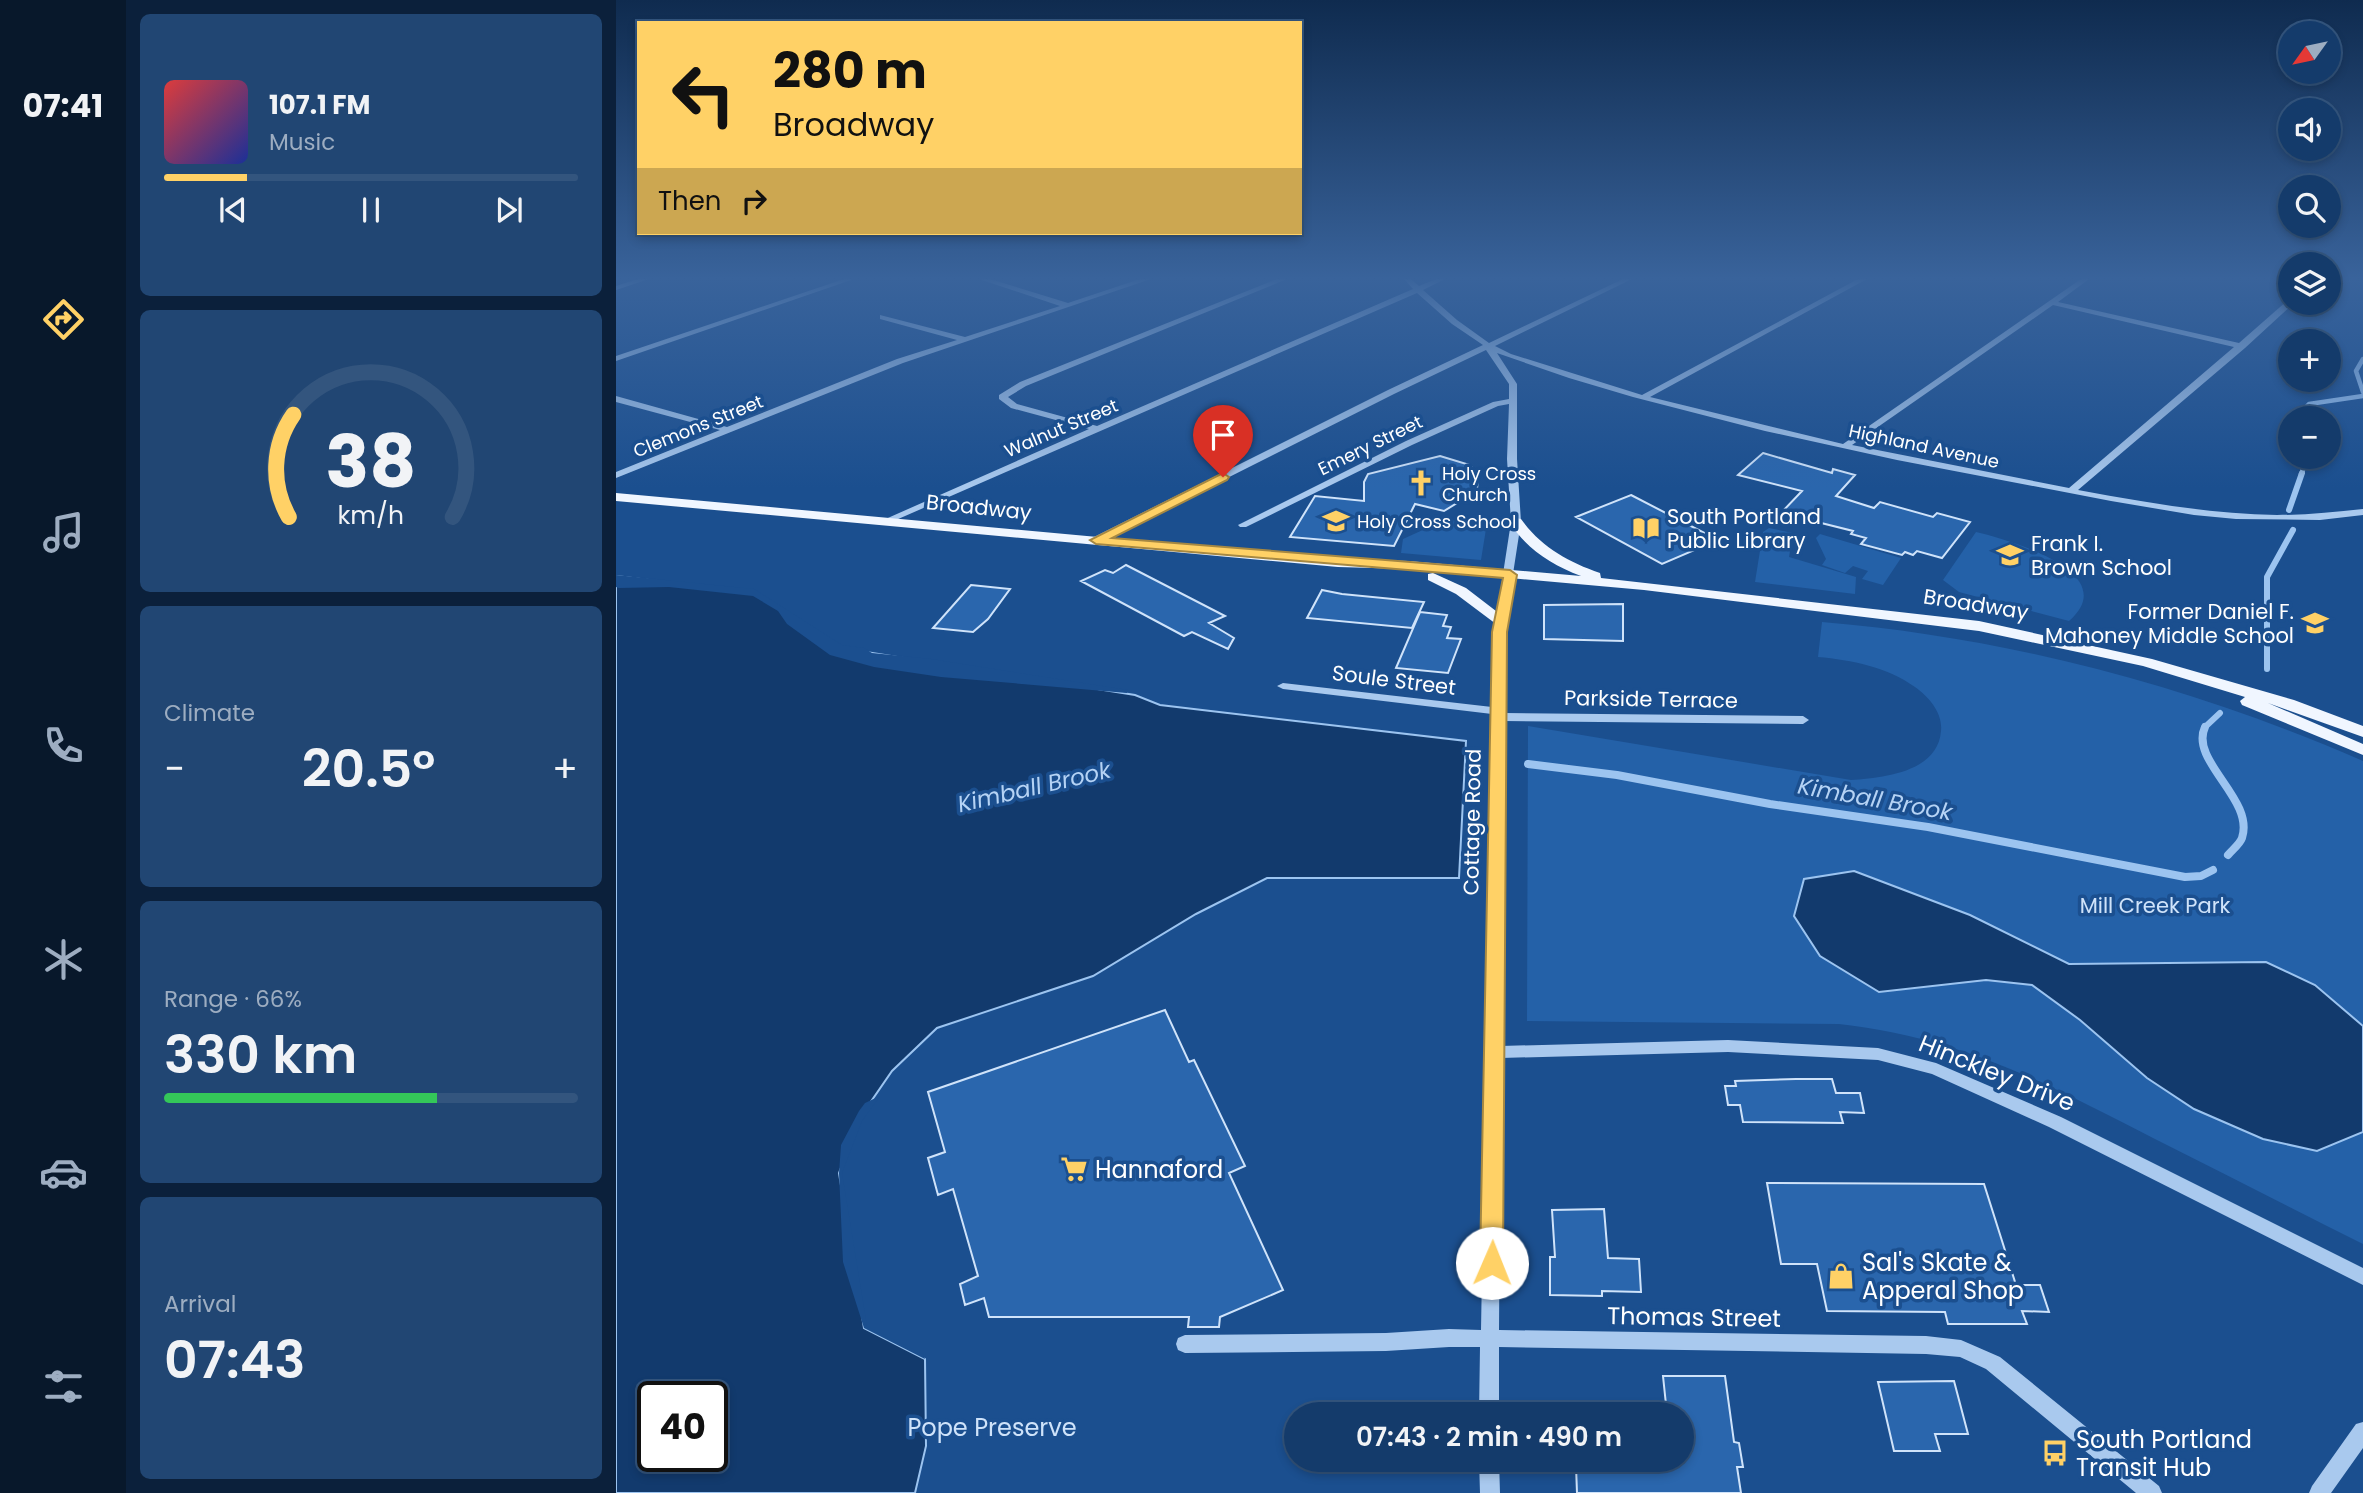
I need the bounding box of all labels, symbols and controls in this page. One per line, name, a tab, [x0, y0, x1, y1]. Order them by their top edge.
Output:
north arrow	[2278, 21, 2342, 84]
map controls	[2278, 21, 2341, 469]
text: 280 m	[773, 37, 927, 105]
icon: left	[658, 49, 749, 140]
text: 07:41	[23, 83, 103, 128]
text: 107.1 FM	[269, 87, 370, 123]
button: sound	[2278, 98, 2341, 161]
text: Broadway	[773, 102, 934, 147]
text: Music	[269, 126, 335, 158]
button: search	[2278, 175, 2341, 238]
icon: right	[735, 182, 773, 220]
text: Then	[658, 183, 721, 219]
icon: previous	[214, 191, 252, 229]
icon: pause	[352, 191, 390, 229]
icon: next	[490, 191, 528, 229]
button: layers	[2278, 252, 2341, 315]
icon: directions	[39, 295, 88, 344]
button: +	[2278, 329, 2341, 392]
street label: Clemons Street	[629, 389, 767, 463]
street label: Walnut Street	[1000, 393, 1122, 463]
pin	[1193, 405, 1253, 477]
button: −	[2278, 406, 2341, 469]
street label: Emery Street	[1314, 409, 1426, 481]
text: 38	[325, 411, 417, 512]
icon: arrive	[1204, 416, 1242, 454]
street label: Highland Avenue	[1846, 418, 2002, 474]
place label: Holy Cross Church	[1442, 461, 1536, 507]
church icon: Holy Cross Church	[1406, 468, 1436, 498]
street label: Broadway	[925, 487, 1033, 527]
text: km/h	[338, 497, 404, 532]
place label: South Portland Public Library	[1667, 502, 1821, 555]
school or university icon: Holy Cross School	[1321, 506, 1351, 536]
icon: music	[39, 508, 88, 557]
place label: Holy Cross School	[1357, 509, 1517, 534]
library icon: South Portland Public Library	[1631, 513, 1661, 543]
place label: Frank I. Brown School	[2031, 529, 2172, 582]
school or university icon: Frank I. Brown School	[1995, 540, 2025, 570]
street label: Broadway	[1921, 581, 2031, 627]
place label: Former Daniel F. Mahoney Middle School	[2045, 597, 2294, 650]
school or university icon: Former Daniel F. Mahoney Middle School	[2300, 608, 2330, 638]
street label: Soule Street	[1330, 658, 1458, 702]
street label: Parkside Terrace	[1564, 683, 1738, 715]
text: Climate	[164, 697, 255, 729]
icon: phone	[39, 721, 88, 770]
text: 20.5°	[302, 732, 435, 805]
text: −	[164, 742, 185, 795]
text: +	[552, 742, 578, 795]
street label: Cottage Road	[1456, 748, 1488, 896]
water label: Kimball Brook	[954, 754, 1115, 820]
water label: Kimball Brook	[1795, 770, 1956, 829]
park label: Mill Creek Park	[2080, 891, 2231, 920]
icon: climate	[39, 935, 88, 984]
text: Range · 66%	[164, 983, 302, 1015]
text: 330 km	[164, 1018, 357, 1091]
street label: Hinckley Drive	[1914, 1027, 2080, 1119]
icon: car	[39, 1148, 88, 1197]
place label: Hannaford	[1095, 1153, 1223, 1186]
supermarket icon: Hannaford	[1059, 1154, 1089, 1184]
position arrow	[1455, 1226, 1529, 1300]
place label: Sal's Skate & Apperal Shop	[1862, 1246, 2024, 1307]
shop icon: Sal's Skate & Apperal Shop	[1826, 1261, 1856, 1291]
text: Arrival	[164, 1288, 236, 1320]
street label: Thomas Street	[1607, 1299, 1781, 1335]
text: 07:43	[164, 1323, 305, 1396]
icon: filters	[39, 1362, 88, 1411]
speed limit sign: 40	[637, 1381, 728, 1472]
park label: Pope Preserve	[907, 1411, 1077, 1444]
text: 07:43 · 2 min · 490 m	[1356, 1419, 1622, 1455]
place label: South Portland Transit Hub	[2076, 1423, 2252, 1484]
bus stop icon: South Portland Transit Hub	[2040, 1438, 2070, 1468]

